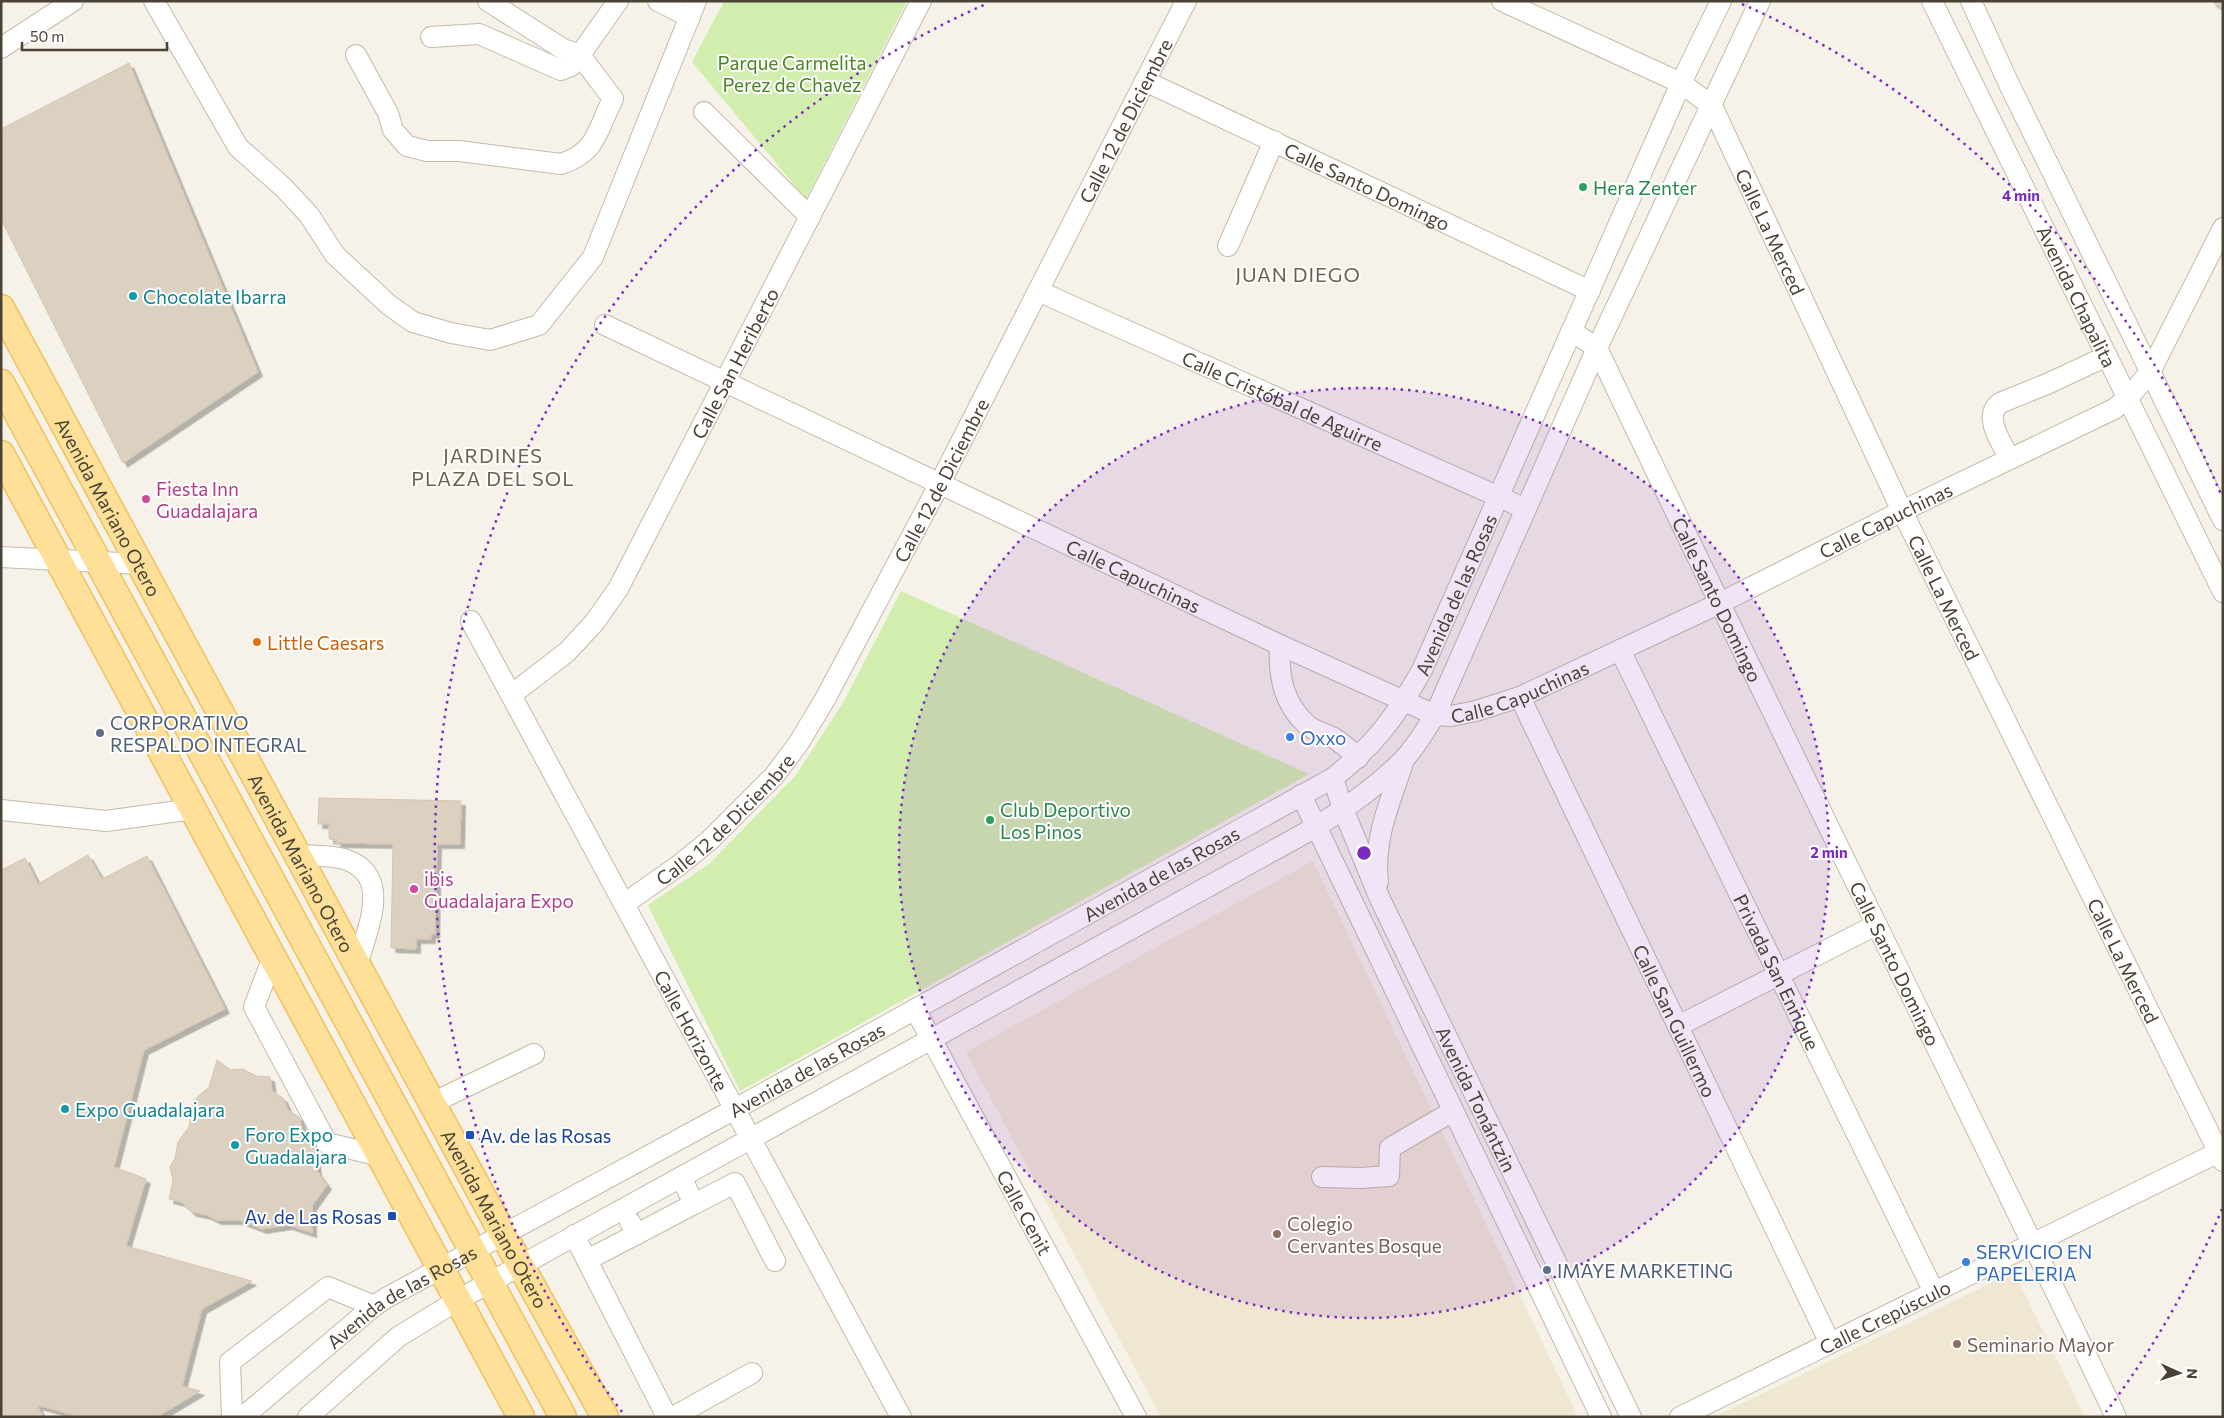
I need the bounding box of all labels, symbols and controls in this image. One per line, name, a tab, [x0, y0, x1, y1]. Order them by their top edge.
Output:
scale bar	[22, 20, 168, 52]
text: 50 m	[30, 27, 64, 45]
street label: Calle 12 de Diciembre	[1074, 34, 1177, 207]
park label: Parque Carmelita Perez de Chavez	[717, 51, 867, 96]
street label: Calle Santo Domingo	[1281, 137, 1454, 235]
street label: Calle La Merced	[1731, 165, 1810, 298]
place label: Hera Zenter	[1593, 176, 1698, 199]
marker: Hera Zenter	[1577, 181, 1589, 193]
text: 4 min	[2002, 186, 2040, 204]
street label: Avenida Chapalita	[2033, 222, 2122, 371]
district label: JUAN DIEGO	[1235, 262, 1361, 286]
street label: Calle San Heriberto	[686, 284, 783, 442]
place label: Chocolate Ibarra	[143, 285, 287, 308]
marker: Chocolate Ibarra	[127, 290, 139, 302]
street label: Calle Cristóbal de Aguirre	[1179, 346, 1386, 455]
street label: Calle 12 de Diciembre	[889, 394, 993, 566]
street label: Avenida Mariano Otero	[51, 413, 167, 600]
district label: JARDINES PLAZA DEL SOL	[411, 443, 575, 490]
place label: Fiesta Inn Guadalajara	[156, 477, 258, 522]
street label: Calle Capuchinas	[1815, 477, 1956, 563]
marker: Fiesta Inn Guadalajara	[140, 493, 152, 505]
street label: Avenida de las Rosas	[1410, 510, 1501, 679]
street label: Calle Santo Domingo	[1668, 513, 1768, 685]
street label: Calle La Merced	[1904, 531, 1985, 664]
street label: Calle Capuchinas	[1063, 534, 1204, 617]
place label: Little Caesars	[267, 631, 384, 654]
marker: Little Caesars	[251, 636, 263, 648]
street label: Calle Capuchinas	[1449, 655, 1592, 727]
place label: CORPORATIVO RESPALDO INTEGRAL	[110, 711, 307, 756]
place label: Oxxo	[1300, 726, 1346, 749]
marker: CORPORATIVO RESPALDO INTEGRAL	[94, 727, 106, 739]
marker: Oxxo	[1284, 731, 1296, 743]
street label: Calle 12 de Diciembre	[651, 749, 798, 890]
street label: Avenida Mariano Otero	[244, 769, 360, 956]
place label: Club Deportivo Los Pinos	[1000, 798, 1131, 843]
marker: Club Deportivo Los Pinos	[984, 814, 996, 826]
street label: Avenida de las Rosas	[1079, 821, 1243, 925]
text: 2 min	[1810, 843, 1848, 861]
centre of rings	[1355, 844, 1373, 862]
place label: ibis Guadalajara Expo	[424, 867, 574, 912]
street label: Calle Santo Domingo	[1846, 877, 1945, 1049]
marker: ibis Guadalajara Expo	[408, 883, 420, 895]
street label: Privada San Enrique	[1729, 890, 1825, 1053]
street label: Calle La Merced	[2083, 894, 2164, 1027]
street label: Calle San Guillermo	[1629, 941, 1722, 1101]
street label: Calle Horizonte	[650, 966, 734, 1094]
street label: Avenida de las Rosas	[725, 1017, 889, 1122]
street label: Avenida Tonántzin	[1432, 1022, 1522, 1175]
place label: Expo Guadalajara	[75, 1098, 225, 1121]
marker: Expo Guadalajara	[59, 1103, 71, 1115]
place label: Foro Expo Guadalajara	[245, 1123, 347, 1168]
place label: Av. de las Rosas	[480, 1124, 612, 1147]
street label: Avenida Mariano Otero	[437, 1125, 553, 1312]
marker: Av. de las Rosas	[464, 1129, 476, 1141]
marker: Foro Expo Guadalajara	[229, 1139, 241, 1151]
street label: Calle Cenit	[993, 1166, 1057, 1259]
place label: Av. de Las Rosas	[244, 1205, 382, 1228]
marker: Av. de Las Rosas	[386, 1210, 398, 1222]
place label: Colegio Cervantes Bosque	[1287, 1212, 1442, 1257]
marker: Colegio Cervantes Bosque	[1271, 1228, 1283, 1240]
street label: Avenida de las Rosas	[322, 1240, 480, 1353]
place label: SERVICIO EN PAPELERIA	[1976, 1240, 2092, 1285]
marker: SERVICIO EN PAPELERIA	[1960, 1256, 1972, 1268]
place label: IMAYE MARKETING	[1557, 1259, 1733, 1282]
marker: IMAYE MARKETING	[1541, 1264, 1553, 1276]
street label: Calle Crepúsculo	[1815, 1274, 1954, 1358]
place label: Seminario Mayor	[1967, 1333, 2114, 1356]
marker: Seminario Mayor	[1951, 1338, 1963, 1350]
north arrow	[2154, 1348, 2204, 1398]
text: N	[2184, 1368, 2201, 1379]

